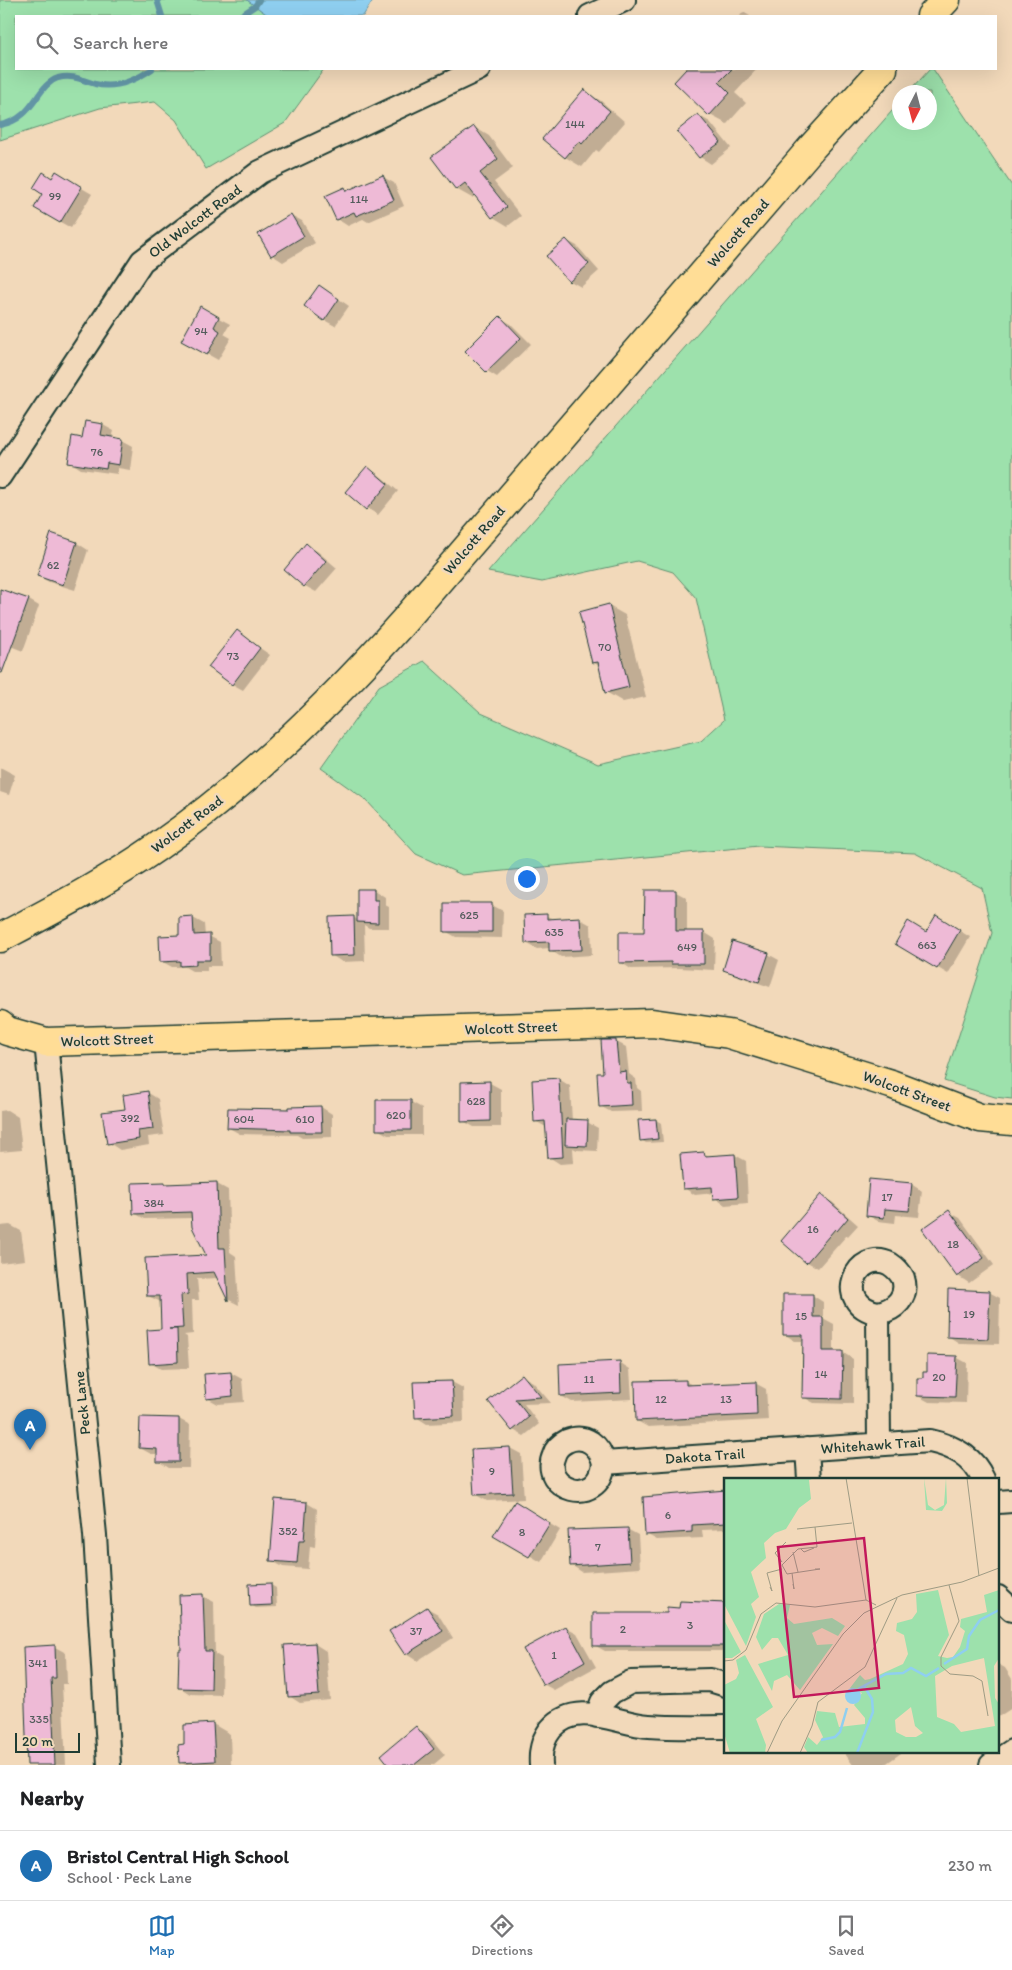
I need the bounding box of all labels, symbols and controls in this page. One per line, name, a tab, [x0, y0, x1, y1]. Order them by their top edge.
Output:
search box	[15, 15, 997, 70]
icon: search	[33, 29, 61, 57]
text: Search here	[73, 31, 168, 54]
north arrow	[892, 85, 937, 130]
house number: 144	[565, 117, 585, 131]
street label: Old Wolcott Road	[145, 180, 246, 262]
house number: 99	[49, 189, 61, 203]
house number: 114	[350, 192, 368, 206]
street label: Wolcott Road	[703, 194, 773, 271]
house number: 94	[194, 324, 208, 338]
house number: 76	[91, 445, 103, 459]
street label: Wolcott Road	[439, 501, 509, 578]
house number: 62	[47, 558, 60, 572]
house number: 70	[598, 640, 612, 654]
house number: 73	[227, 649, 240, 663]
street label: Wolcott Road	[147, 791, 227, 857]
your location	[514, 866, 540, 892]
house number: 625	[460, 908, 478, 922]
house number: 635	[544, 925, 564, 939]
house number: 663	[917, 938, 937, 952]
house number: 649	[677, 940, 697, 954]
street label: Wolcott Street	[464, 1017, 558, 1039]
street label: Wolcott Street	[60, 1029, 154, 1051]
street label: Wolcott Street	[860, 1067, 954, 1115]
house number: 628	[466, 1094, 486, 1108]
house number: 620	[386, 1108, 406, 1122]
house number: 392	[120, 1111, 140, 1125]
house number: 604	[234, 1112, 254, 1126]
house number: 610	[295, 1112, 315, 1126]
house number: 17	[881, 1190, 893, 1204]
house number: 384	[144, 1196, 164, 1210]
house number: 16	[807, 1222, 819, 1236]
house number: 18	[947, 1237, 959, 1251]
house number: 19	[963, 1307, 975, 1321]
house number: 15	[795, 1309, 807, 1323]
house number: 14	[815, 1367, 827, 1381]
street label: Peck Lane	[70, 1370, 94, 1436]
house number: 20	[932, 1370, 946, 1384]
house number: 11	[583, 1372, 595, 1386]
house number: 12	[655, 1392, 668, 1406]
house number: 13	[720, 1392, 733, 1406]
pin: A	[14, 1409, 46, 1450]
street label: Whitehawk Trail	[820, 1432, 927, 1458]
street label: Dakota Trail	[664, 1444, 746, 1468]
house number: 9	[489, 1464, 495, 1478]
inset map	[724, 1478, 1000, 1752]
house number: 6	[665, 1508, 671, 1522]
house number: 352	[278, 1524, 298, 1538]
house number: 8	[519, 1525, 526, 1539]
house number: 7	[595, 1540, 601, 1554]
house number: 3	[687, 1618, 694, 1632]
house number: 2	[620, 1622, 627, 1636]
house number: 37	[410, 1624, 422, 1638]
house number: 1	[551, 1648, 557, 1662]
house number: 341	[28, 1656, 48, 1670]
house number: 335	[29, 1712, 49, 1726]
scale bar	[15, 1730, 80, 1753]
text: 20 m	[22, 1733, 53, 1750]
text: Nearby	[20, 1785, 84, 1810]
text: Bristol Central High School	[67, 1845, 289, 1868]
text: A	[31, 1856, 41, 1875]
text: 230 m	[948, 1856, 992, 1875]
text: School · Peck Lane	[67, 1868, 192, 1887]
tab: Map	[148, 1912, 176, 1959]
tab: Directions	[471, 1912, 533, 1959]
tab: Saved	[828, 1912, 864, 1959]

